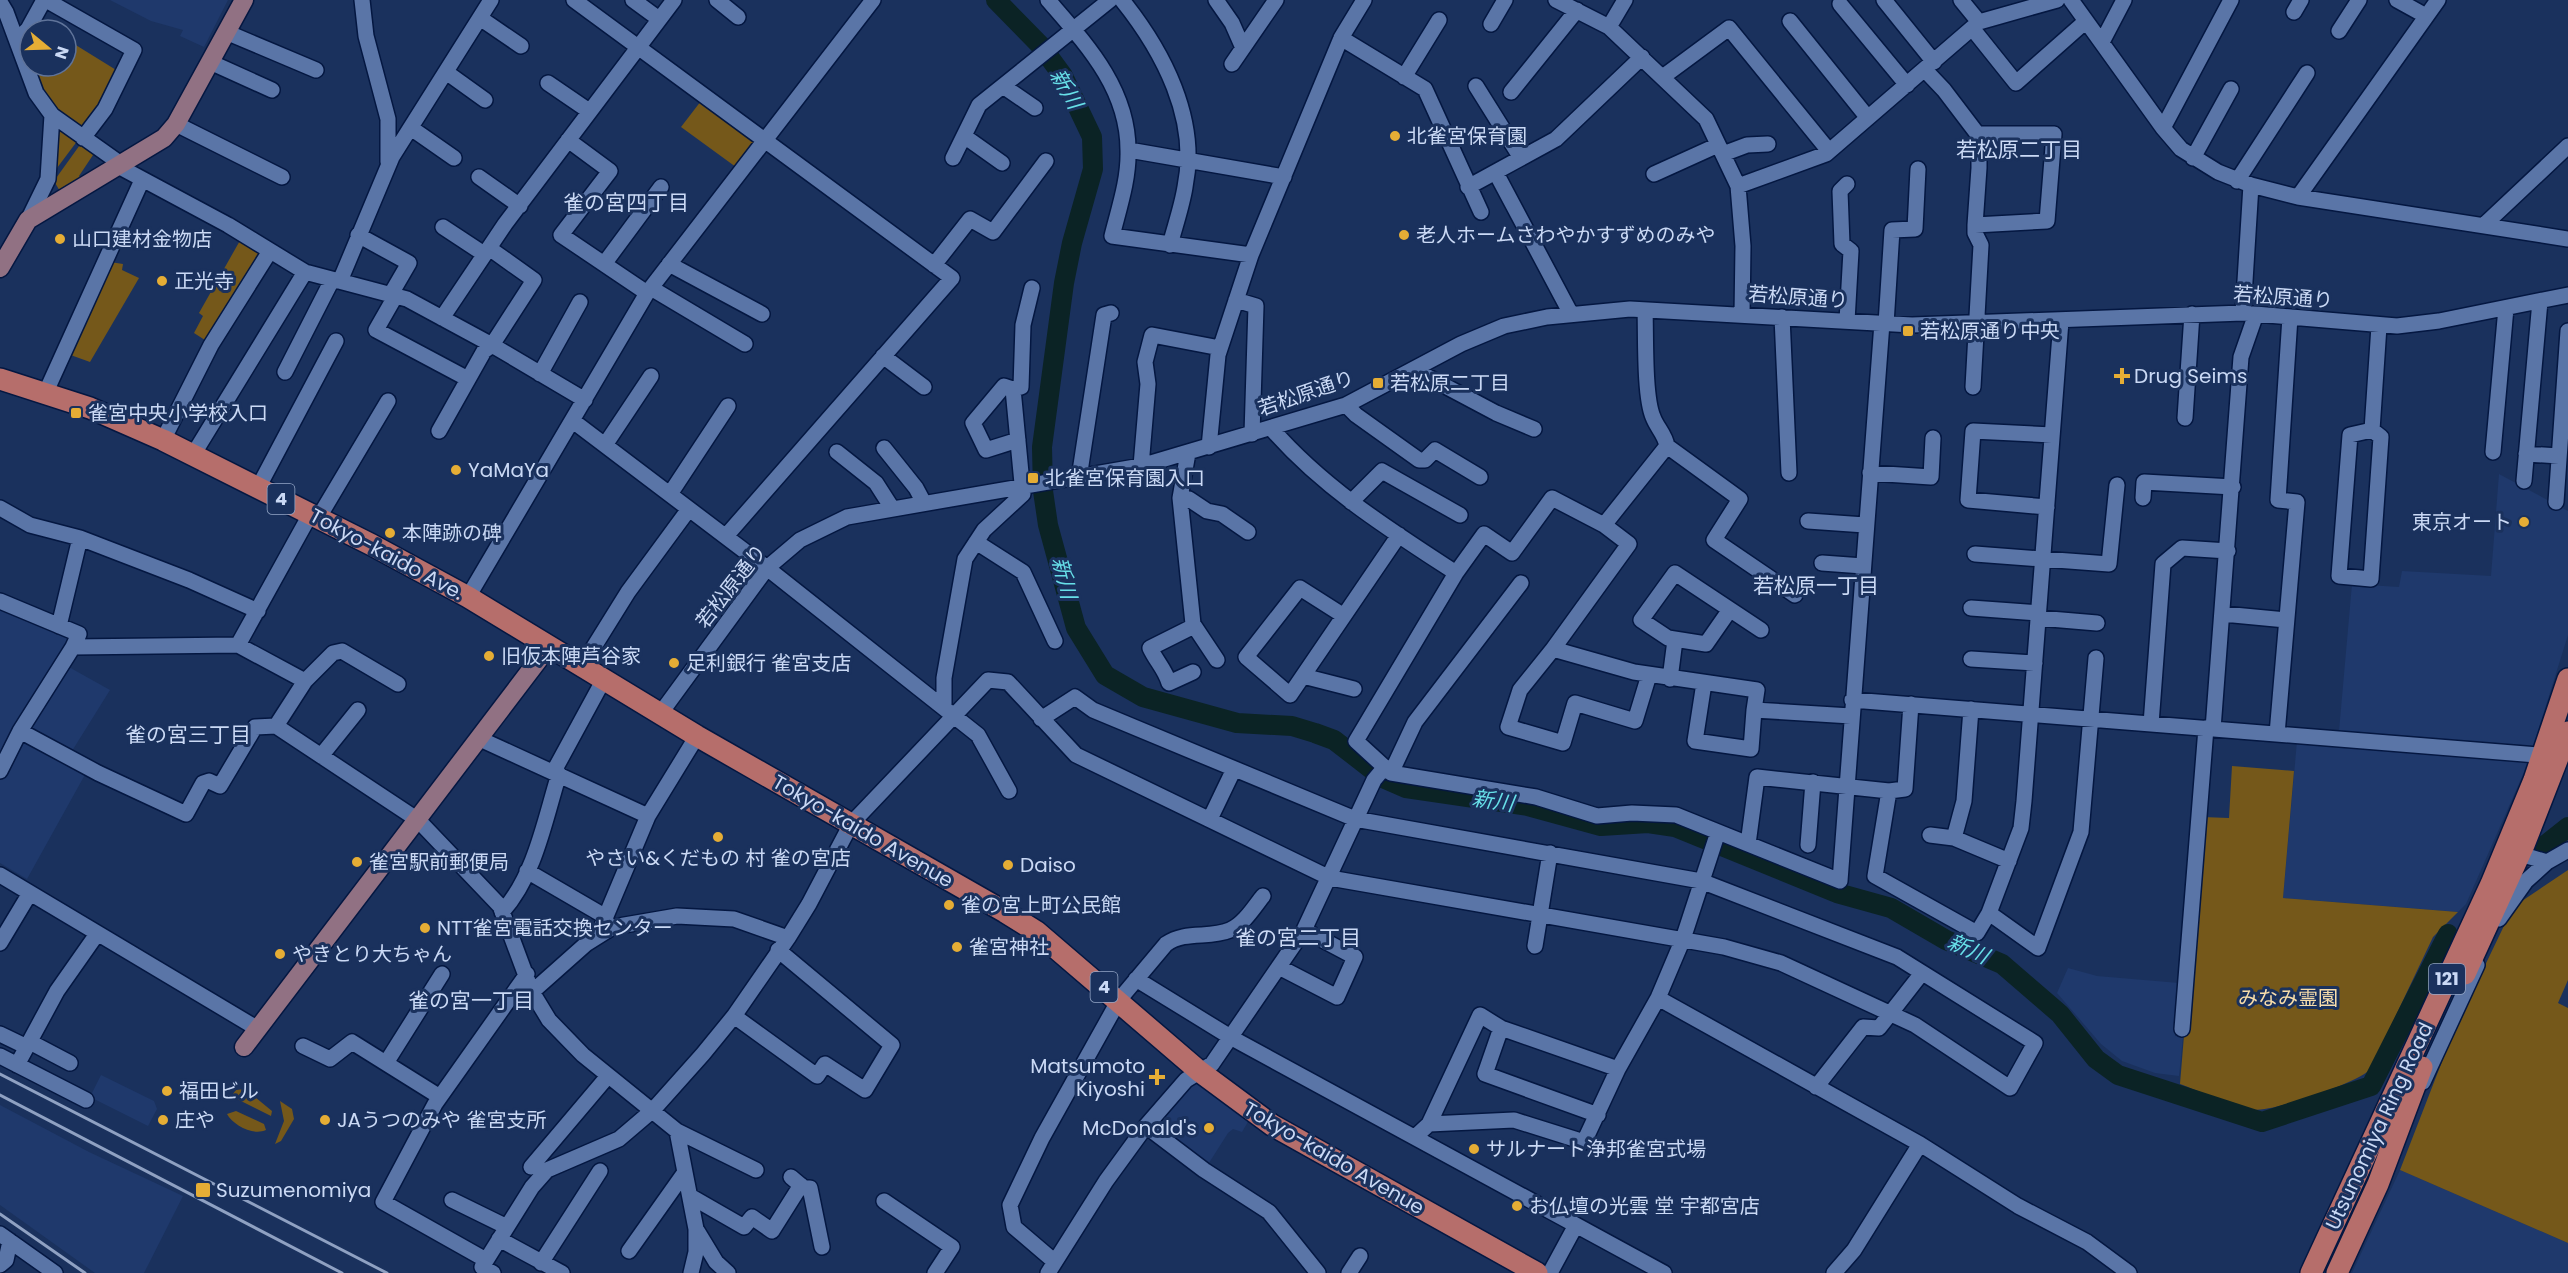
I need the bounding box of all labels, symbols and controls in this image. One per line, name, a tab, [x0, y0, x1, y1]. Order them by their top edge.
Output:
north arrow	[18, 18, 78, 78]
text: N	[49, 43, 75, 62]
water label: 新川	[1043, 63, 1090, 116]
place label: 北雀宮保育園	[1407, 122, 1527, 150]
marker: 北雀宮保育園	[1388, 129, 1402, 143]
district label: 若松原二丁目	[1956, 135, 2082, 164]
district label: 雀の宮四丁目	[563, 188, 689, 217]
place label: 老人ホームさわやかすずめのみや	[1416, 221, 1715, 249]
place label: 山口建材金物店	[72, 225, 212, 253]
marker: 老人ホームさわやかすずめのみや	[1397, 228, 1411, 242]
marker: 山口建材金物店	[53, 232, 67, 246]
place label: 正光寺	[174, 267, 234, 295]
marker: 正光寺	[155, 274, 169, 288]
street label: 若松原通り	[1747, 280, 1849, 314]
street label: 若松原通り	[2232, 280, 2334, 314]
place label: 若松原通り中央	[1920, 317, 2060, 345]
marker: 若松原通り中央	[1901, 324, 1915, 338]
place label: Drug Seims	[2134, 362, 2247, 390]
street label: 若松原通り	[1254, 363, 1358, 423]
place label: 若松原二丁目	[1390, 369, 1510, 397]
marker: Drug Seims	[2115, 369, 2129, 383]
marker: 若松原二丁目	[1371, 376, 1385, 390]
place label: 雀宮中央小学校入口	[88, 399, 268, 427]
marker: 雀宮中央小学校入口	[69, 406, 83, 420]
place label: YaMaYa	[468, 456, 549, 484]
marker: YaMaYa	[449, 463, 463, 477]
place label: 北雀宮保育園入口	[1045, 464, 1205, 492]
marker: 北雀宮保育園入口	[1026, 471, 1040, 485]
road number: 4	[268, 484, 294, 514]
street label: Tokyo-kaido Ave.	[305, 502, 469, 606]
place label: 東京オート	[2412, 508, 2512, 536]
marker: 東京オート	[2517, 515, 2531, 529]
place label: 本陣跡の碑	[402, 519, 502, 547]
marker: 本陣跡の碑	[383, 526, 397, 540]
street label: 若松原通り	[689, 538, 773, 634]
water label: 新川	[1045, 554, 1084, 604]
district label: 若松原一丁目	[1753, 571, 1879, 600]
place label: 旧仮本陣芦谷家	[501, 642, 641, 670]
marker: 旧仮本陣芦谷家	[482, 649, 496, 663]
place label: 足利銀行 雀宮支店	[686, 649, 851, 677]
marker: 足利銀行 雀宮支店	[667, 656, 681, 670]
district label: 雀の宮三丁目	[125, 720, 251, 749]
street label: Tokyo-kaido Avenue	[767, 768, 959, 894]
water label: 新川	[1470, 783, 1518, 818]
marker: やさい&くだもの 村 雀の宮店	[711, 830, 725, 844]
place label: やさい&くだもの 村 雀の宮店	[585, 844, 851, 872]
place label: 雀宮駅前郵便局	[369, 848, 509, 876]
place label: Daiso	[1020, 851, 1076, 879]
marker: 雀宮駅前郵便局	[350, 855, 364, 869]
marker: Daiso	[1001, 858, 1015, 872]
place label: 雀の宮上町公民館	[961, 891, 1121, 919]
marker: 雀の宮上町公民館	[942, 898, 956, 912]
place label: NTT雀宮電話交換センター	[437, 914, 673, 942]
marker: NTT雀宮電話交換センター	[418, 921, 432, 935]
district label: 雀の宮二丁目	[1235, 923, 1361, 952]
water label: 新川	[1943, 927, 1995, 971]
place label: 雀宮神社	[969, 933, 1049, 961]
place label: やきとり大ちゃん	[292, 940, 452, 968]
marker: 雀宮神社	[950, 940, 964, 954]
marker: やきとり大ちゃん	[273, 947, 287, 961]
road number: 121	[2429, 964, 2465, 994]
road number: 4	[1090, 972, 1118, 1002]
park label: みなみ霊園	[2238, 984, 2338, 1012]
district label: 雀の宮一丁目	[408, 986, 534, 1015]
street label: Utsunomiya Ring Road	[2319, 1018, 2439, 1234]
place label: Matsumoto Kiyoshi	[1030, 1052, 1145, 1103]
marker: Matsumoto Kiyoshi	[1150, 1070, 1164, 1084]
place label: 福田ビル	[179, 1077, 259, 1105]
marker: 福田ビル	[160, 1084, 174, 1098]
street label: Tokyo-kaido Avenue	[1238, 1095, 1430, 1221]
place label: 庄や	[175, 1106, 215, 1134]
place label: JAうつのみや 雀宮支所	[337, 1106, 546, 1134]
marker: 庄や	[156, 1113, 170, 1127]
marker: JAうつのみや 雀宮支所	[318, 1113, 332, 1127]
place label: McDonald's	[1082, 1114, 1197, 1142]
marker: McDonald's	[1202, 1121, 1216, 1135]
place label: サルナート浄邦雀宮式場	[1486, 1135, 1706, 1163]
marker: サルナート浄邦雀宮式場	[1467, 1142, 1481, 1156]
place label: Suzumenomiya	[216, 1176, 371, 1204]
marker: Suzumenomiya	[194, 1181, 212, 1199]
place label: お仏壇の光雲 堂 宇都宮店	[1529, 1192, 1760, 1220]
marker: お仏壇の光雲 堂 宇都宮店	[1510, 1199, 1524, 1213]

